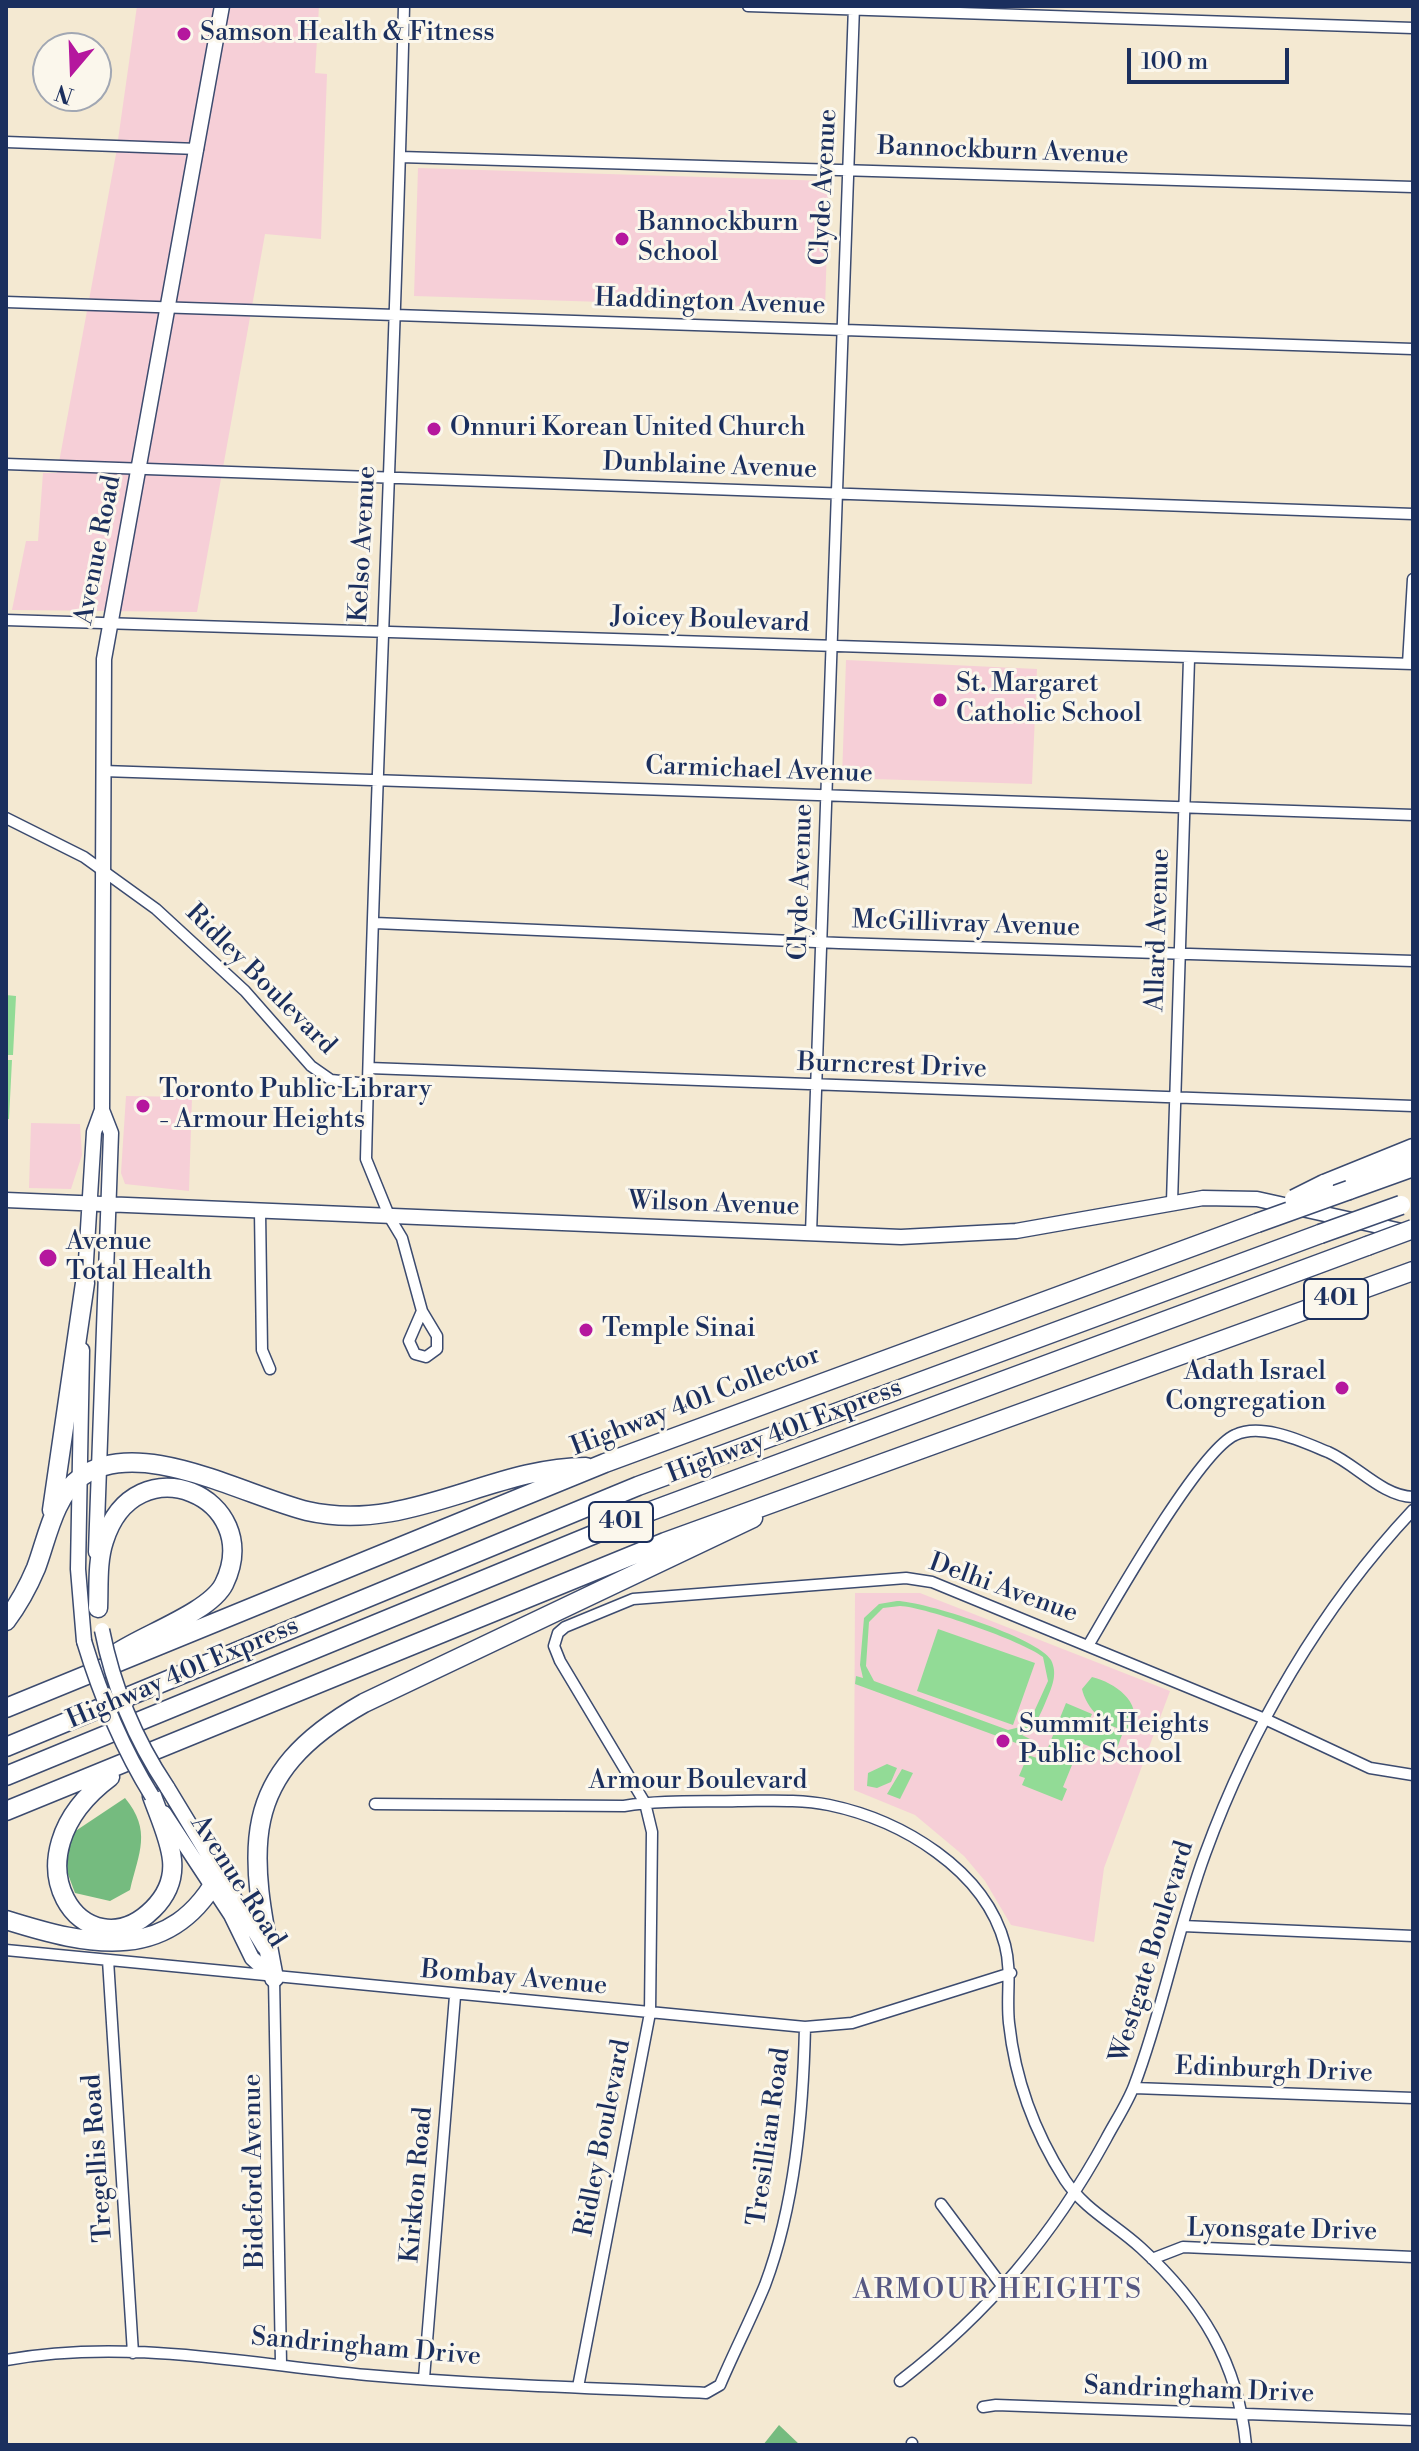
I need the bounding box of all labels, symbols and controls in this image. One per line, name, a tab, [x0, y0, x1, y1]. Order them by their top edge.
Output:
place label: Samson Health & Fitness	[200, 18, 495, 50]
marker: Samson Health & Fitness	[175, 25, 193, 43]
north arrow	[32, 32, 112, 112]
scale bar	[1131, 32, 1293, 82]
text: 100 m	[1141, 47, 1208, 77]
text: N	[52, 78, 77, 109]
street label: Clyde Avenue	[805, 108, 845, 266]
street label: Bannockburn Avenue	[877, 132, 1129, 172]
place label: Bannockburn School	[638, 208, 799, 270]
marker: Bannockburn School	[613, 230, 631, 248]
street label: Haddington Avenue	[594, 283, 826, 323]
place label: Onnuri Korean United Church	[450, 413, 805, 445]
marker: Onnuri Korean United Church	[425, 420, 443, 438]
street label: Dunblaine Avenue	[602, 448, 818, 486]
street label: Kelso Avenue	[344, 465, 384, 623]
street label: Avenue Road	[69, 473, 129, 627]
street label: Joicey Boulevard	[610, 602, 810, 640]
place label: St. Margaret Catholic School	[956, 669, 1142, 730]
marker: St. Margaret Catholic School	[931, 691, 949, 709]
street label: Carmichael Avenue	[645, 751, 873, 791]
street label: Clyde Avenue	[784, 803, 820, 961]
street label: Allard Avenue	[1141, 848, 1177, 1012]
street label: Ridley Boulevard	[178, 898, 342, 1062]
street label: McGillivray Avenue	[851, 905, 1081, 945]
street label: Burncrest Drive	[797, 1048, 987, 1086]
place label: Toronto Public Library - Armour Heights	[159, 1075, 432, 1136]
marker: Toronto Public Library - Armour Heights	[134, 1097, 152, 1115]
street label: Wilson Avenue	[628, 1186, 800, 1224]
place label: Avenue Total Health	[66, 1227, 212, 1288]
marker: Avenue Total Health	[37, 1247, 59, 1269]
road number: 401	[1304, 1279, 1368, 1319]
place label: Temple Sinai	[602, 1314, 756, 1346]
marker: Temple Sinai	[577, 1321, 595, 1339]
street label: Highway 401 Collector	[567, 1340, 825, 1464]
place label: Adath Israel Congregation	[1165, 1357, 1326, 1418]
street label: Highway 401 Express	[663, 1373, 907, 1491]
marker: Adath Israel Congregation	[1333, 1379, 1351, 1397]
road number: 401	[589, 1502, 653, 1542]
street label: Delhi Avenue	[924, 1548, 1082, 1630]
street label: Highway 401 Express	[62, 1611, 304, 1737]
place label: Summit Heights Public School	[1019, 1710, 1209, 1772]
marker: Summit Heights Public School	[994, 1732, 1012, 1750]
street label: Armour Boulevard	[589, 1766, 807, 1798]
street label: Avenue Road	[183, 1810, 291, 1954]
street label: Westgate Boulevard	[1104, 1837, 1202, 2067]
street label: Bombay Avenue	[419, 1955, 609, 2003]
street label: Ridley Boulevard	[570, 2037, 638, 2239]
street label: Tresillian Road	[742, 2046, 798, 2228]
street label: Edinburgh Drive	[1175, 2052, 1373, 2090]
street label: Tregellis Road	[78, 2073, 120, 2243]
street label: Bideford Avenue	[238, 2073, 272, 2269]
street label: Kirkton Road	[396, 2106, 440, 2264]
street label: Lyonsgate Drive	[1186, 2214, 1378, 2248]
district label: ARMOUR HEIGHTS	[853, 2274, 1143, 2308]
street label: Sandringham Drive	[250, 2322, 482, 2374]
street label: Sandringham Drive	[1083, 2371, 1315, 2411]

